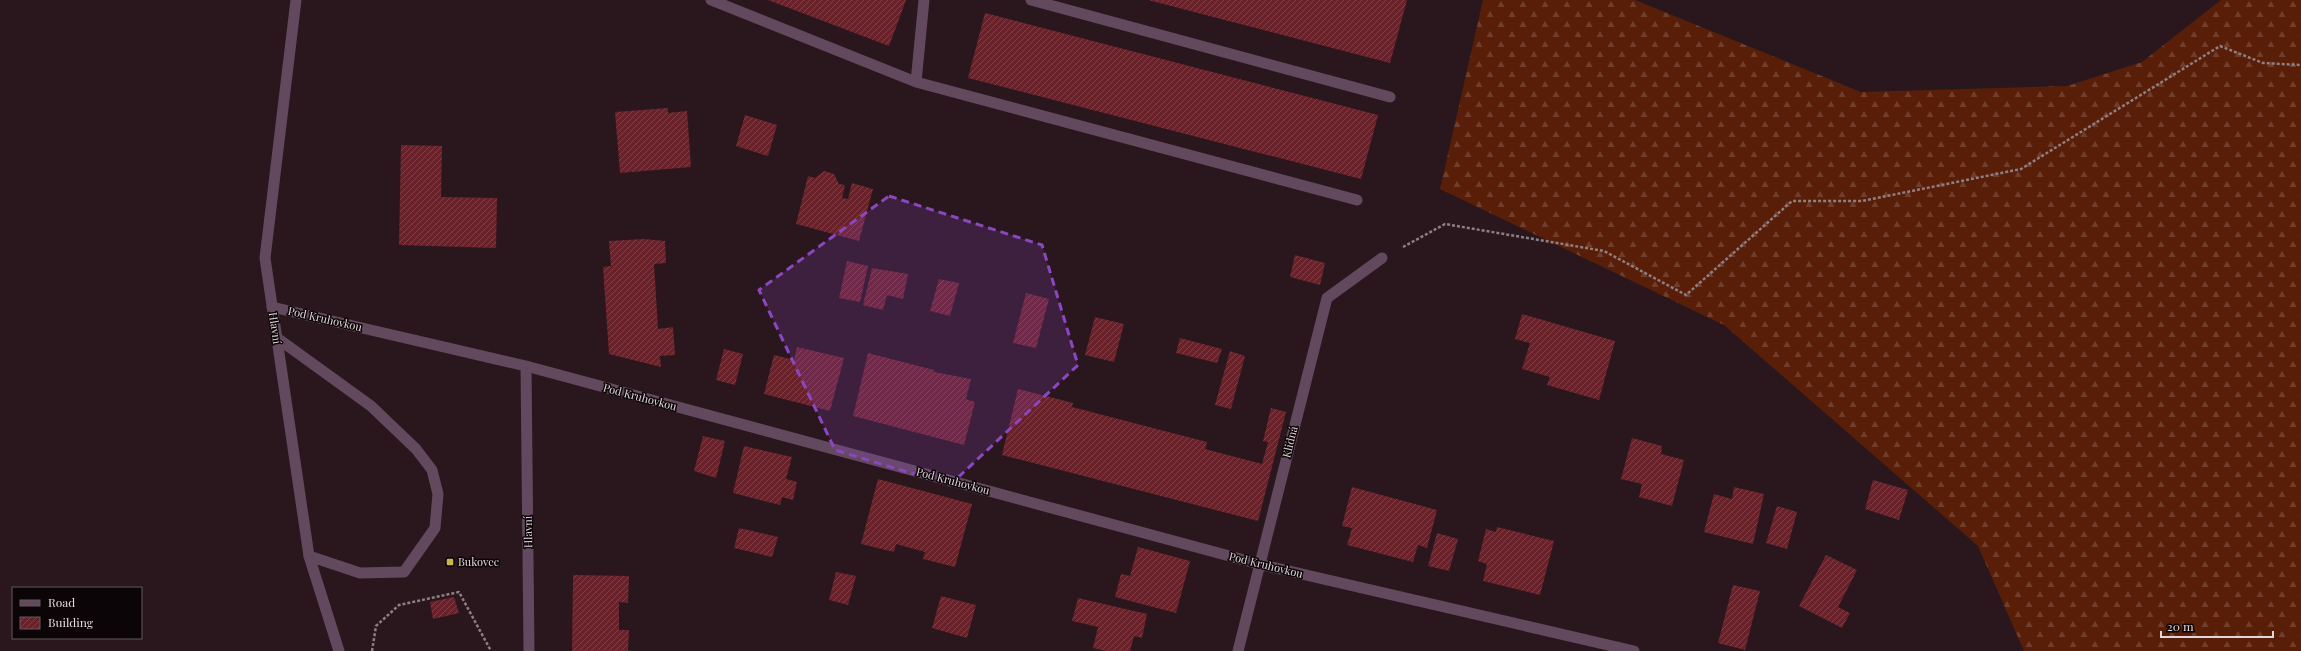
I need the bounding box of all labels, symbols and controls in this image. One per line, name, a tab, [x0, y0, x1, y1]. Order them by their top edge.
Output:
street label: Pod Kruhovkou	[287, 303, 364, 334]
street label: Hlavní	[266, 311, 285, 345]
street label: Pod Kruhovkou	[602, 379, 679, 414]
street label: Klidná	[1278, 424, 1301, 459]
street label: Pod Kruhovkou	[915, 463, 992, 498]
street label: Hlavní	[520, 516, 535, 548]
street label: Pod Kruhovkou	[1228, 548, 1305, 581]
place label: Bukovec	[458, 554, 499, 569]
marker: Bukovec	[445, 557, 455, 567]
legend	[12, 587, 142, 639]
text: Road	[48, 594, 75, 610]
scale bar	[2161, 613, 2273, 639]
text: Building	[48, 614, 94, 630]
text: 20 m	[2167, 618, 2194, 634]

